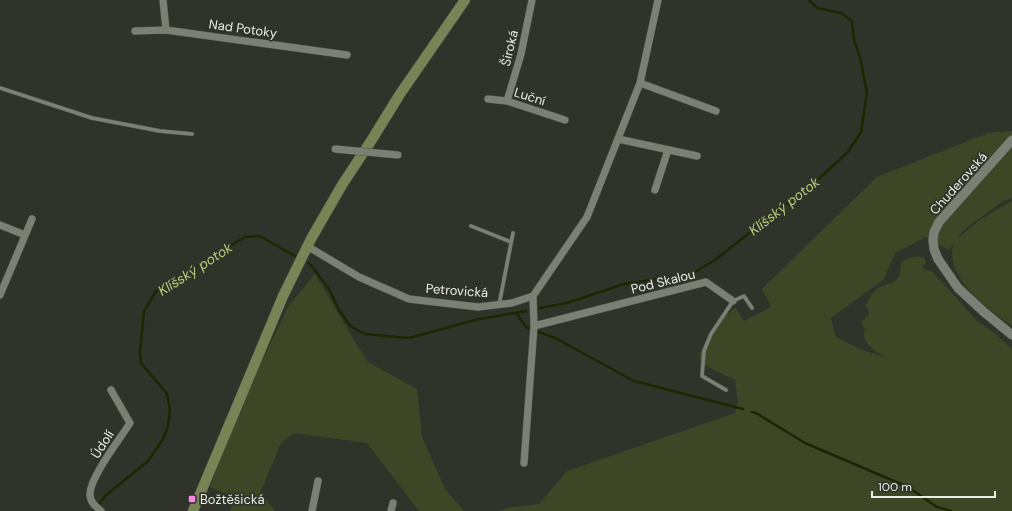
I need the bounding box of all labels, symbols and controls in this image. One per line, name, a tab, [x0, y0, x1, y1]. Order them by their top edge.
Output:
street label: Nad Potoky	[208, 15, 278, 42]
street label: Široká	[497, 28, 522, 68]
street label: Luční	[512, 84, 548, 109]
street label: Chuderovská	[926, 149, 991, 218]
water label: Klíšský potok	[745, 172, 824, 239]
water label: Klíšský potok	[154, 238, 236, 300]
street label: Pod Skalou	[629, 265, 697, 298]
street label: Petrovická	[425, 280, 489, 301]
street label: Údolí	[86, 426, 118, 462]
scale bar	[872, 473, 995, 499]
text: 100 m	[878, 479, 912, 495]
place label: Božtěšická	[200, 491, 264, 508]
marker: Božtěšická	[187, 494, 197, 504]

